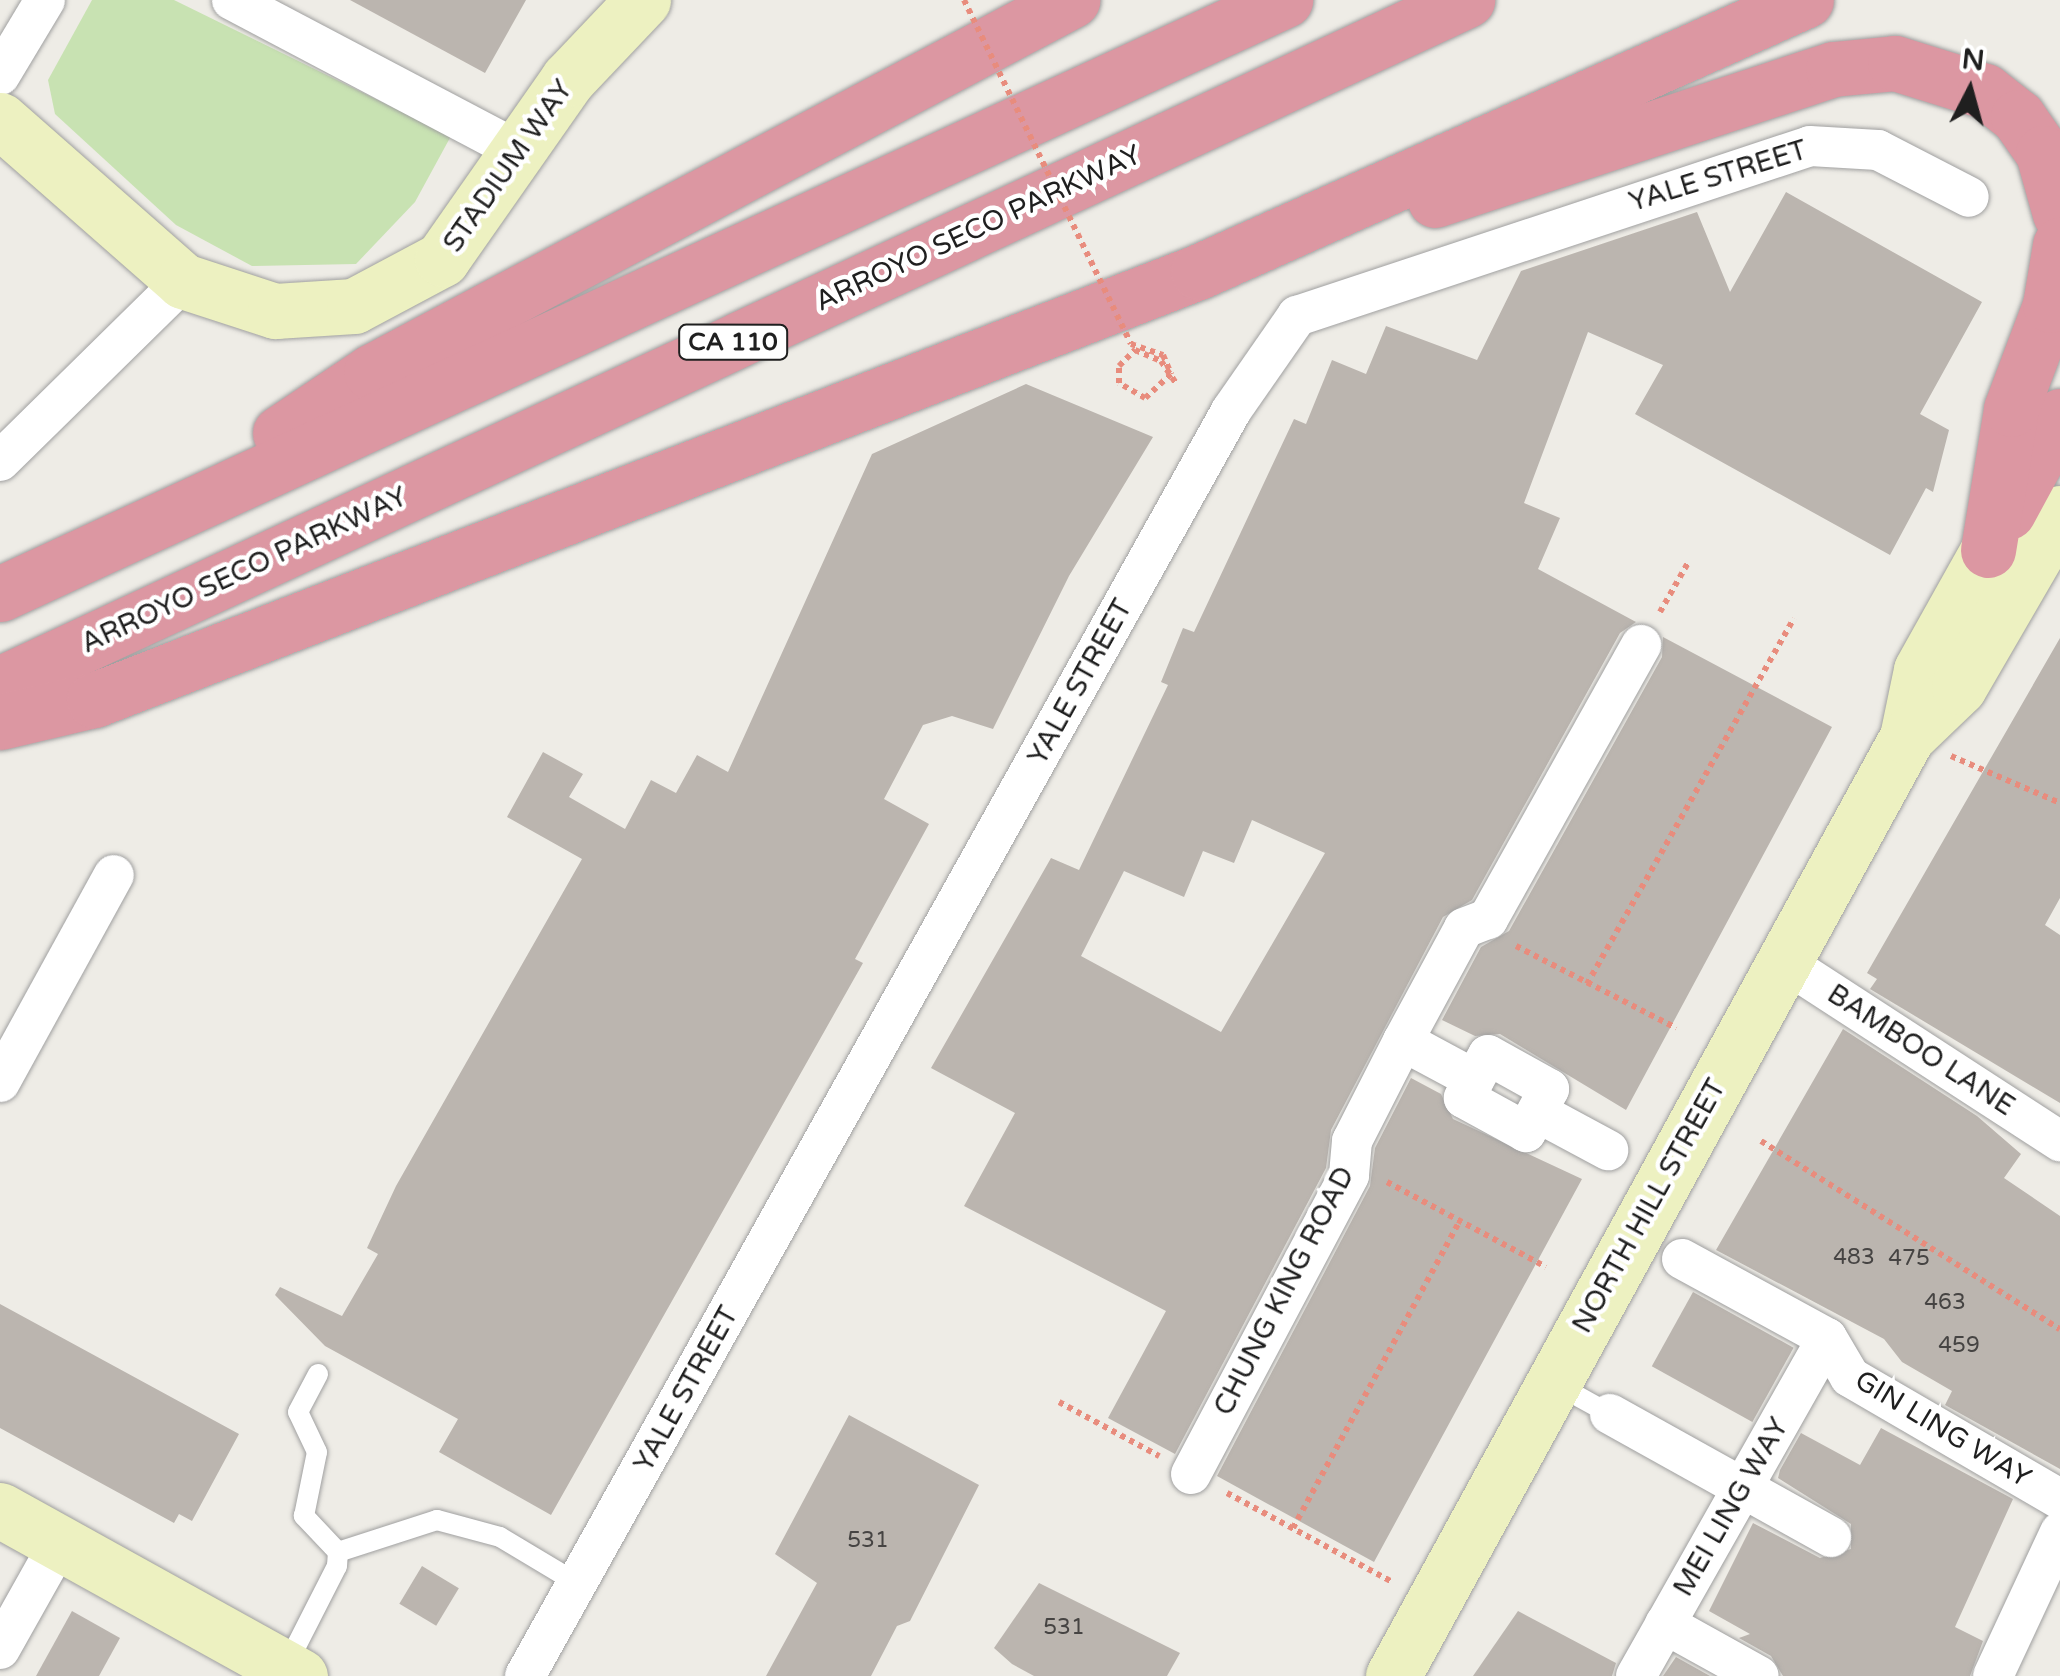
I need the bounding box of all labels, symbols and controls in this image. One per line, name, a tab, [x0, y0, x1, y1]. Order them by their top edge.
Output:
north arrow	[1920, 40, 2020, 140]
text: N	[1960, 42, 1986, 78]
street label: STADIUM WAY	[436, 73, 580, 259]
street label: YALE STREET	[1625, 133, 1811, 219]
street label: ARROYO SECO PARKWAY	[810, 138, 1146, 318]
road number: CA 110	[678, 322, 788, 362]
street label: ARROYO SECO PARKWAY	[76, 480, 412, 660]
street label: YALE STREET	[1021, 593, 1139, 771]
street label: BAMBOO LANE	[1821, 977, 2021, 1123]
street label: NORTH HILL STREET	[1565, 1073, 1733, 1339]
street label: CHUNG KING ROAD	[1207, 1161, 1361, 1421]
house number: 483	[1833, 1245, 1875, 1271]
house number: 475	[1888, 1246, 1930, 1272]
house number: 463	[1924, 1290, 1966, 1316]
street label: YALE STREET	[627, 1300, 745, 1478]
house number: 459	[1938, 1333, 1980, 1359]
street label: GIN LING WAY	[1849, 1363, 2037, 1495]
street label: MEI LING WAY	[1666, 1412, 1796, 1602]
house number: 531	[847, 1528, 889, 1554]
house number: 531	[1043, 1615, 1085, 1641]

